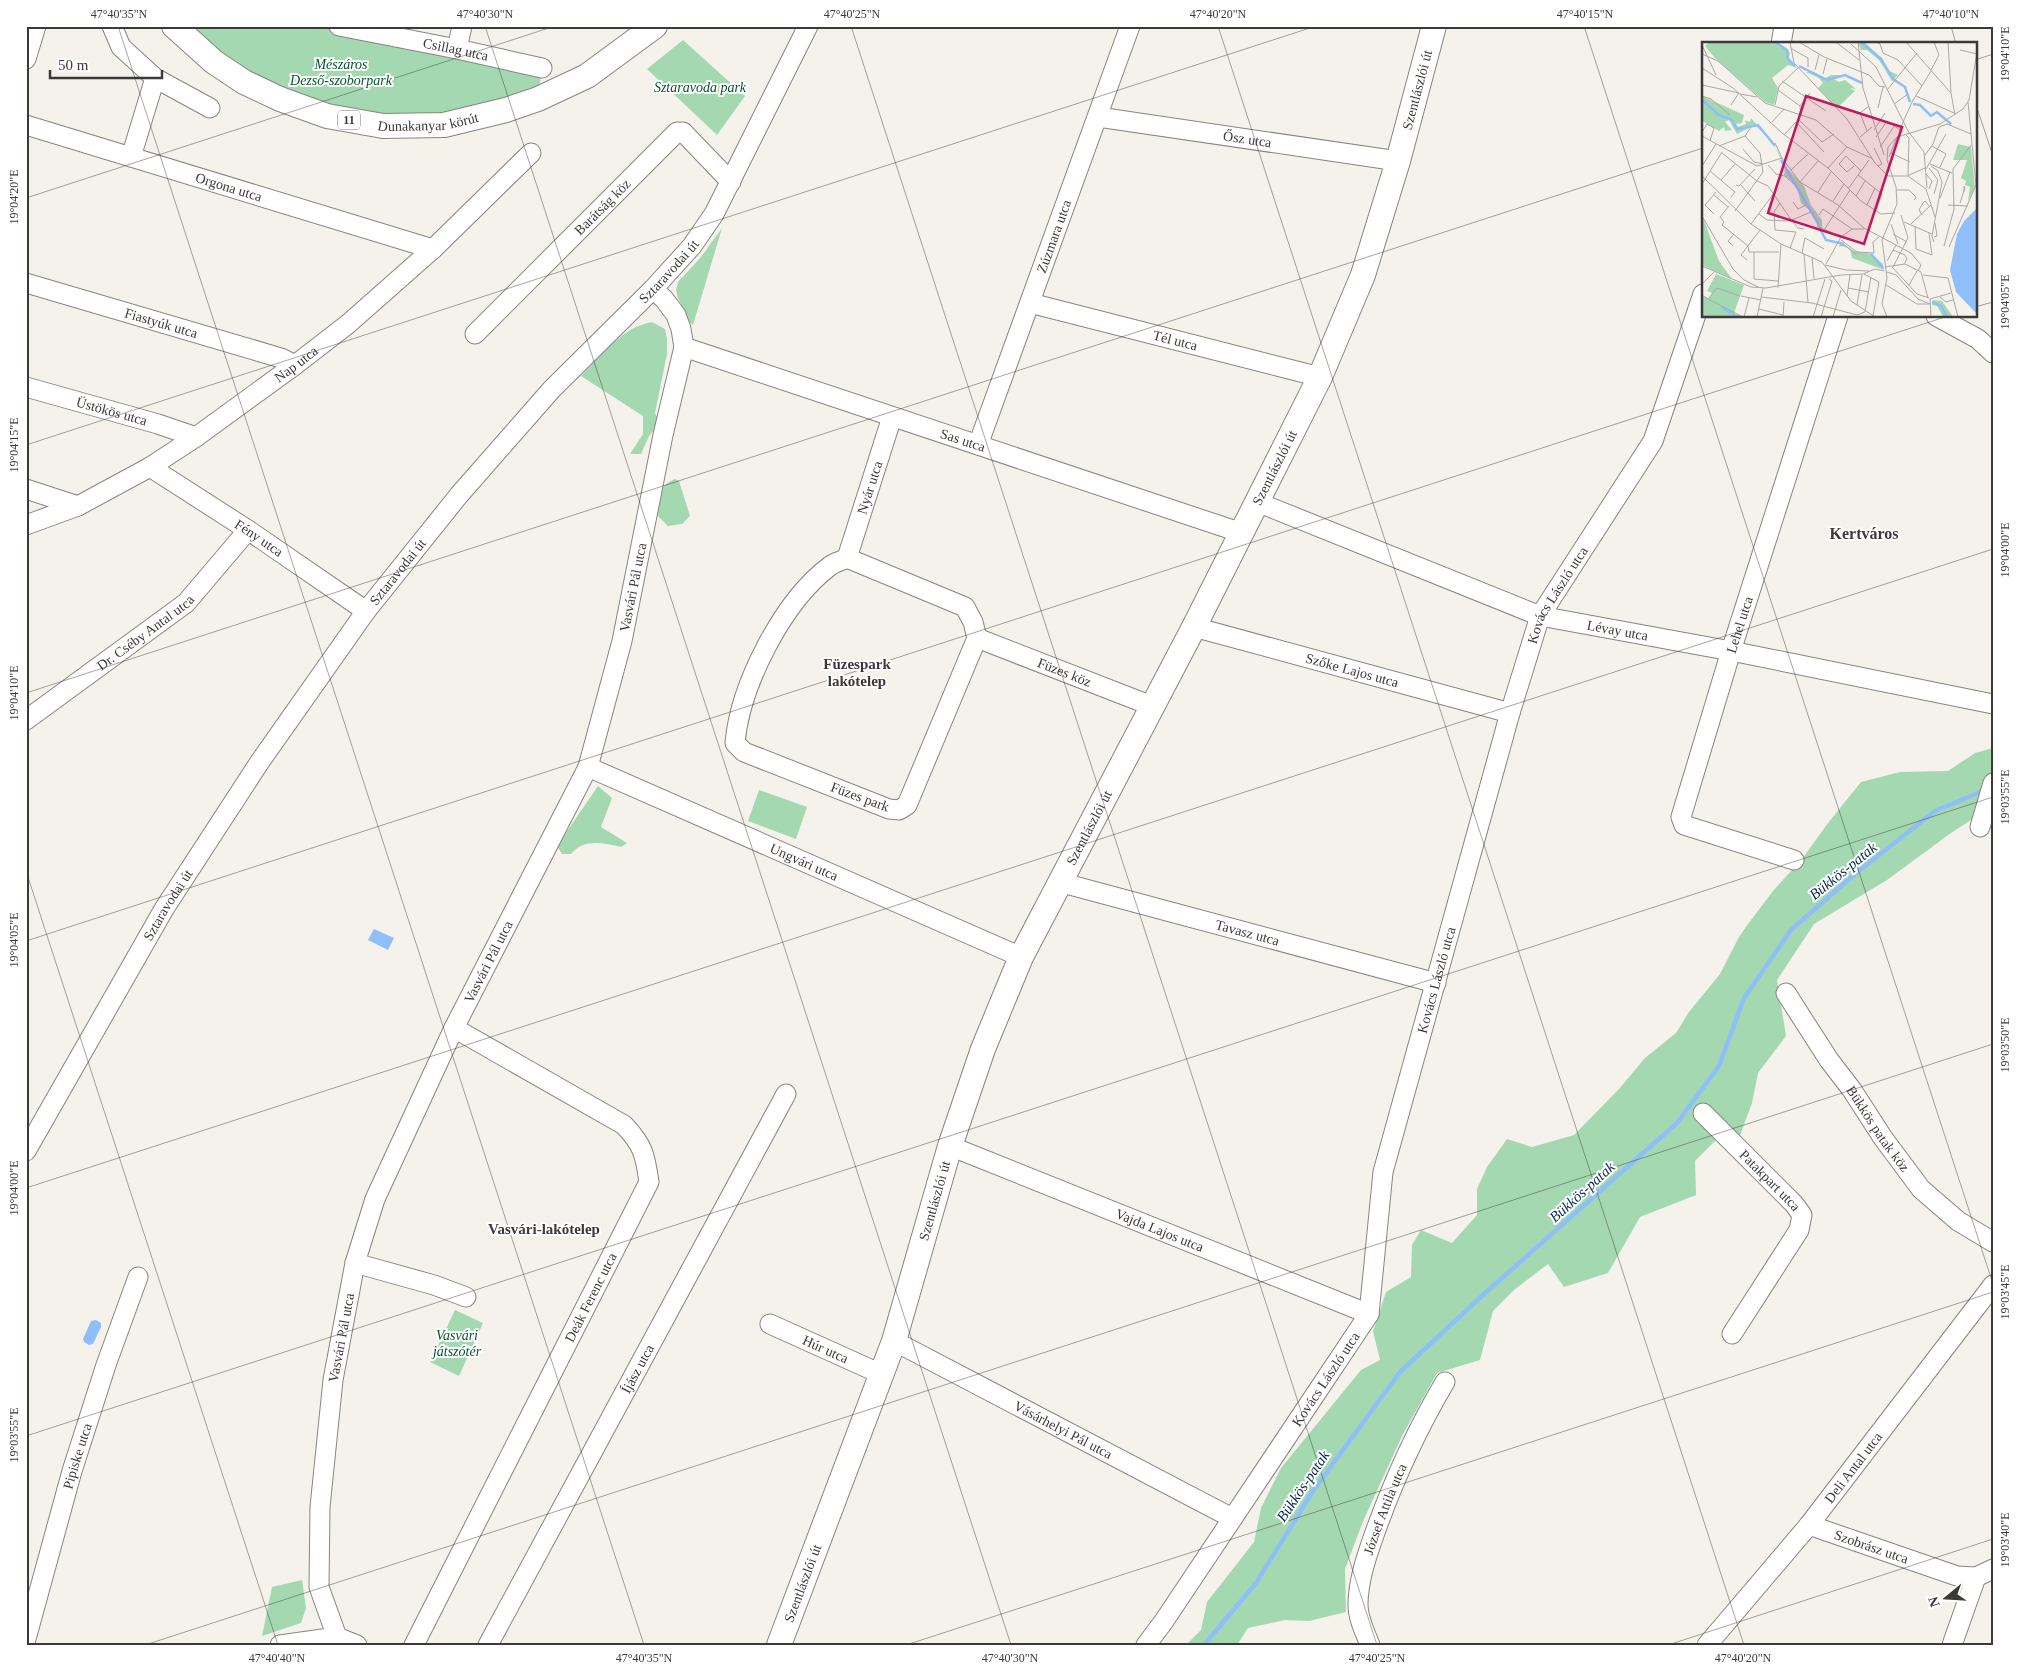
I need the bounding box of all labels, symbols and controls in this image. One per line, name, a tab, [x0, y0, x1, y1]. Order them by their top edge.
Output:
text: 47°40'35"N	[91, 7, 148, 21]
text: 47°40'30"N	[457, 7, 514, 21]
text: 47°40'25"N	[824, 7, 881, 21]
text: 47°40'20"N	[1190, 7, 1247, 21]
text: 47°40'15"N	[1557, 7, 1614, 21]
text: 47°40'10"N	[1923, 7, 1980, 21]
text: 19°04'10"E	[1998, 26, 2012, 82]
street label: Csillag utca	[422, 35, 491, 63]
inset map	[1702, 42, 1976, 318]
scale bar	[50, 48, 162, 80]
street label: Szentlászlói út	[1399, 48, 1435, 131]
text: 50 m	[58, 57, 89, 73]
park label: Mészáros Dezső-szoborpark	[289, 57, 393, 88]
park label: Sztaravoda park	[654, 80, 747, 95]
street label: Dunakanyar körút	[376, 109, 480, 134]
road number: 11	[338, 110, 360, 130]
street label: Ősz utca	[1222, 127, 1273, 150]
text: 19°04'20"E	[7, 169, 21, 225]
street label: Orgona utca	[194, 170, 265, 204]
street label: Barátság köz	[571, 176, 633, 238]
street label: Zúzmara utca	[1034, 197, 1074, 275]
street label: Sztaravodai út	[636, 237, 701, 306]
text: 19°04'05"E	[1998, 274, 2012, 330]
street label: Fiastyúk utca	[123, 305, 200, 341]
street label: Tél utca	[1151, 327, 1200, 353]
street label: Nap utca	[271, 342, 321, 385]
street label: Üstökös utca	[75, 393, 149, 428]
text: 19°04'15"E	[7, 417, 21, 473]
street label: Sas utca	[939, 426, 988, 455]
street label: Szentlászlói út	[1249, 427, 1300, 508]
street label: Nyár utca	[854, 458, 885, 516]
street label: Fény utca	[232, 516, 287, 560]
text: 19°04'00"E	[1998, 522, 2012, 578]
district label: Kertváros	[1829, 525, 1899, 542]
street label: Sztaravodai út	[366, 536, 429, 608]
street label: Vasvári Pál utca	[617, 541, 649, 633]
street label: Kovács László utca	[1524, 543, 1591, 645]
street label: Dr. Cséby Antal utca	[94, 591, 197, 673]
street label: Lehel utca	[1723, 594, 1756, 655]
street label: Lévay utca	[1586, 617, 1650, 643]
street label: Szőke Lajos utca	[1304, 650, 1401, 690]
street label: Füzes köz	[1036, 655, 1094, 689]
district label: Füzespark lakótelep	[823, 656, 891, 689]
text: 19°04'10"E	[7, 665, 21, 721]
text: 19°03'55"E	[1998, 769, 2012, 825]
street label: Füzes park	[829, 780, 891, 814]
street label: Szentlászlói út	[1063, 788, 1115, 867]
water label: Bükkös-patak	[1806, 839, 1880, 903]
street label: Ungvári utca	[768, 840, 841, 884]
street label: Sztaravodai út	[140, 867, 195, 943]
text: 19°04'05"E	[7, 912, 21, 968]
street label: Vasvári Pál utca	[461, 917, 516, 1005]
street label: Tavasz utca	[1214, 917, 1282, 948]
street label: Kovács László utca	[1414, 924, 1458, 1035]
text: 19°03'50"E	[1998, 1017, 2012, 1073]
street label: Bükkös patak köz	[1844, 1083, 1913, 1174]
street label: Patakpart utca	[1737, 1147, 1804, 1214]
street label: Szentlászlói út	[916, 1159, 953, 1242]
water label: Bükkös-patak	[1546, 1159, 1618, 1225]
text: 19°04'00"E	[7, 1160, 21, 1216]
street label: Vajda Lajos utca	[1114, 1206, 1207, 1255]
district label: Vasvári-lakótelep	[488, 1221, 600, 1237]
street label: Deák Ferenc utca	[562, 1249, 620, 1344]
text: 19°03'45"E	[1998, 1264, 2012, 1320]
street label: Vasvári Pál utca	[325, 1291, 357, 1383]
park label: Vasvári játszótér	[431, 1328, 482, 1359]
street label: Kovács László utca	[1289, 1329, 1363, 1429]
street label: Húr utca	[800, 1332, 852, 1366]
street label: Íjász utca	[617, 1341, 657, 1396]
street label: Vásárhelyi Pál utca	[1011, 1398, 1116, 1462]
text: 19°03'55"E	[7, 1407, 21, 1463]
street label: Pipiske utca	[60, 1420, 95, 1491]
street label: Deli Antal utca	[1821, 1429, 1885, 1506]
water label: Bükkös-patak	[1274, 1447, 1333, 1524]
street label: József Attila utca	[1360, 1461, 1410, 1557]
text: 19°03'40"E	[1998, 1512, 2012, 1568]
street label: Szobrász utca	[1832, 1527, 1911, 1566]
street label: Szentlászlói út	[781, 1542, 824, 1624]
north arrow	[1922, 1574, 1972, 1624]
text: N	[1925, 1595, 1943, 1609]
text: 47°40'40"N	[249, 1651, 306, 1665]
text: 47°40'35"N	[616, 1651, 673, 1665]
text: 47°40'30"N	[982, 1651, 1039, 1665]
text: 47°40'25"N	[1349, 1651, 1406, 1665]
text: 47°40'20"N	[1715, 1651, 1772, 1665]

